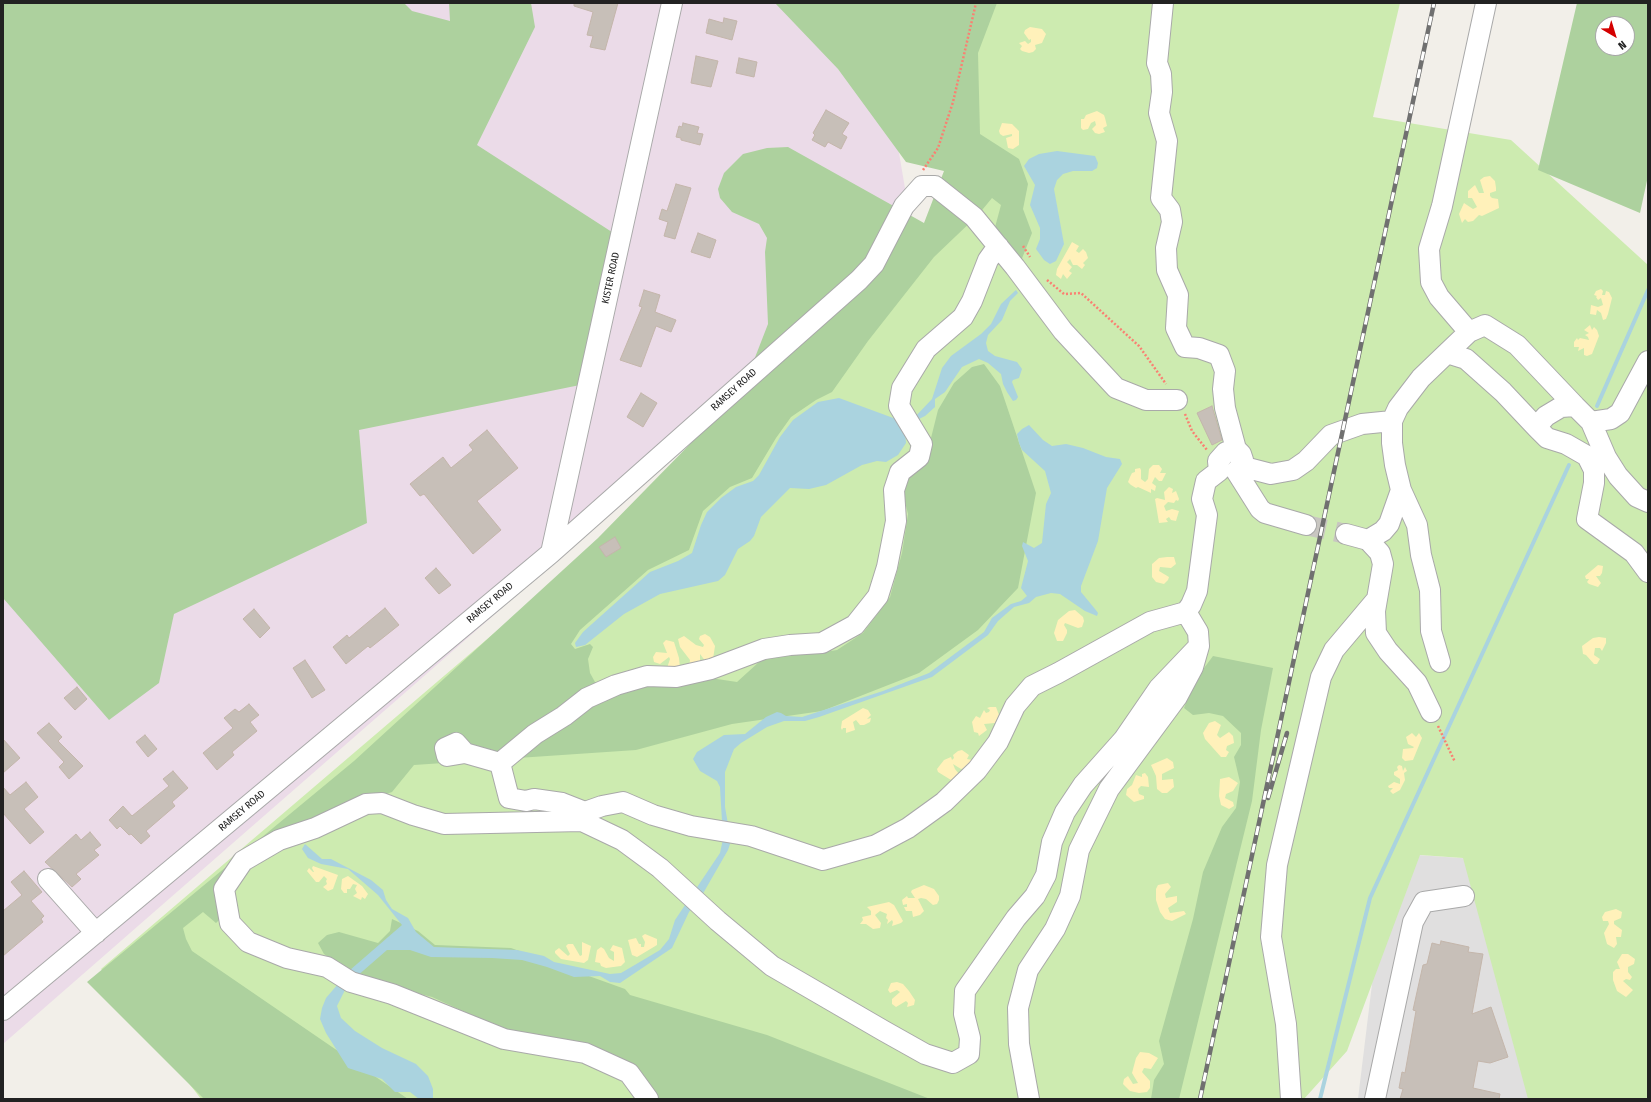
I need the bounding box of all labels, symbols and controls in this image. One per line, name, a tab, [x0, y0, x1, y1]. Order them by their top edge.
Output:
north arrow	[1595, 16, 1635, 56]
text: N	[1615, 38, 1629, 52]
street label: KISTER ROAD	[600, 251, 622, 305]
street label: RAMSEY ROAD	[709, 366, 759, 414]
street label: RAMSEY ROAD	[464, 580, 516, 626]
street label: RAMSEY ROAD	[216, 788, 268, 834]

